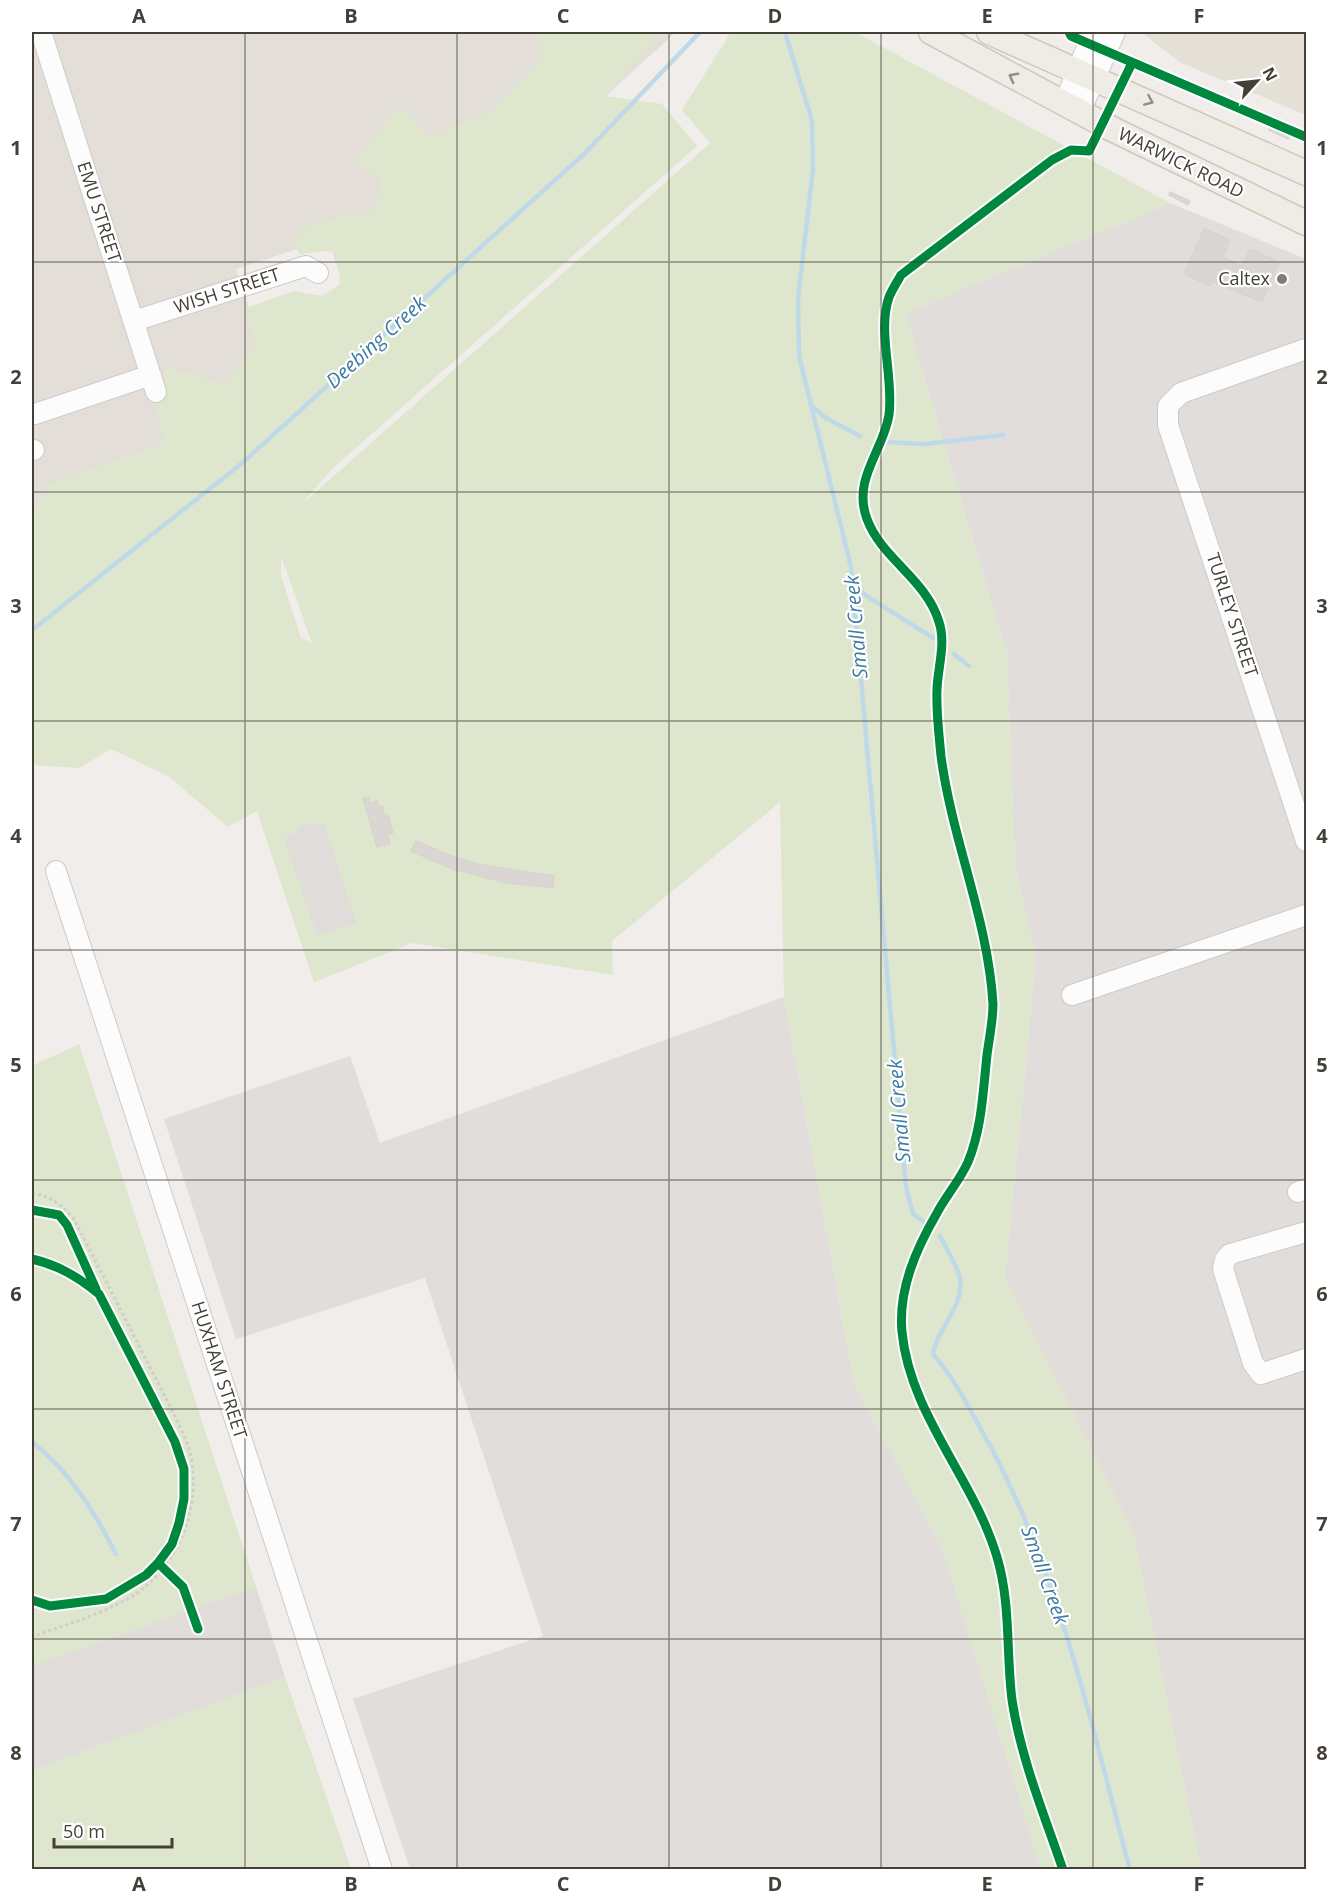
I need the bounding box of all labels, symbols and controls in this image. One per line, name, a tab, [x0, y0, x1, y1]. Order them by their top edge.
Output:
text: A	[132, 2, 146, 29]
text: B	[344, 2, 358, 29]
text: C	[557, 2, 570, 29]
text: D	[768, 2, 782, 29]
text: E	[981, 2, 993, 29]
text: F	[1194, 2, 1204, 29]
north arrow	[1227, 51, 1287, 111]
text: N	[1258, 63, 1283, 85]
one-way arrow	[1008, 73, 1019, 84]
one-way arrow	[1142, 94, 1153, 106]
street label: WARWICK ROAD	[1114, 121, 1248, 203]
text: 1	[10, 134, 22, 161]
text: 1	[1316, 134, 1328, 161]
street label: EMU STREET	[72, 158, 128, 265]
street label: WISH STREET	[171, 262, 283, 319]
place label: Caltex	[1218, 266, 1271, 290]
marker: Caltex	[1275, 272, 1289, 286]
water label: Deebing Creek	[320, 289, 433, 394]
text: 2	[10, 363, 22, 390]
text: 2	[1316, 363, 1328, 390]
street label: TURLEY STREET	[1202, 550, 1264, 680]
water label: Small Creek	[837, 573, 873, 680]
text: 3	[10, 592, 22, 619]
text: 3	[1316, 592, 1328, 619]
text: 4	[10, 822, 22, 849]
text: 4	[1316, 822, 1328, 849]
text: 5	[10, 1051, 22, 1078]
text: 5	[1316, 1051, 1328, 1078]
water label: Small Creek	[880, 1057, 916, 1164]
text: 6	[10, 1280, 22, 1307]
text: 6	[1316, 1280, 1328, 1307]
street label: HUXHAM STREET	[186, 1298, 254, 1442]
text: 7	[10, 1510, 22, 1537]
text: 7	[1316, 1510, 1328, 1537]
water label: Small Creek	[1015, 1522, 1076, 1629]
text: 8	[10, 1739, 22, 1766]
text: 8	[1316, 1739, 1328, 1766]
scale bar	[54, 1811, 172, 1849]
text: 50 m	[63, 1819, 105, 1843]
text: A	[132, 1870, 146, 1897]
text: B	[344, 1870, 358, 1897]
text: C	[557, 1870, 570, 1897]
text: D	[768, 1870, 782, 1897]
text: E	[981, 1870, 993, 1897]
text: F	[1194, 1870, 1204, 1897]

